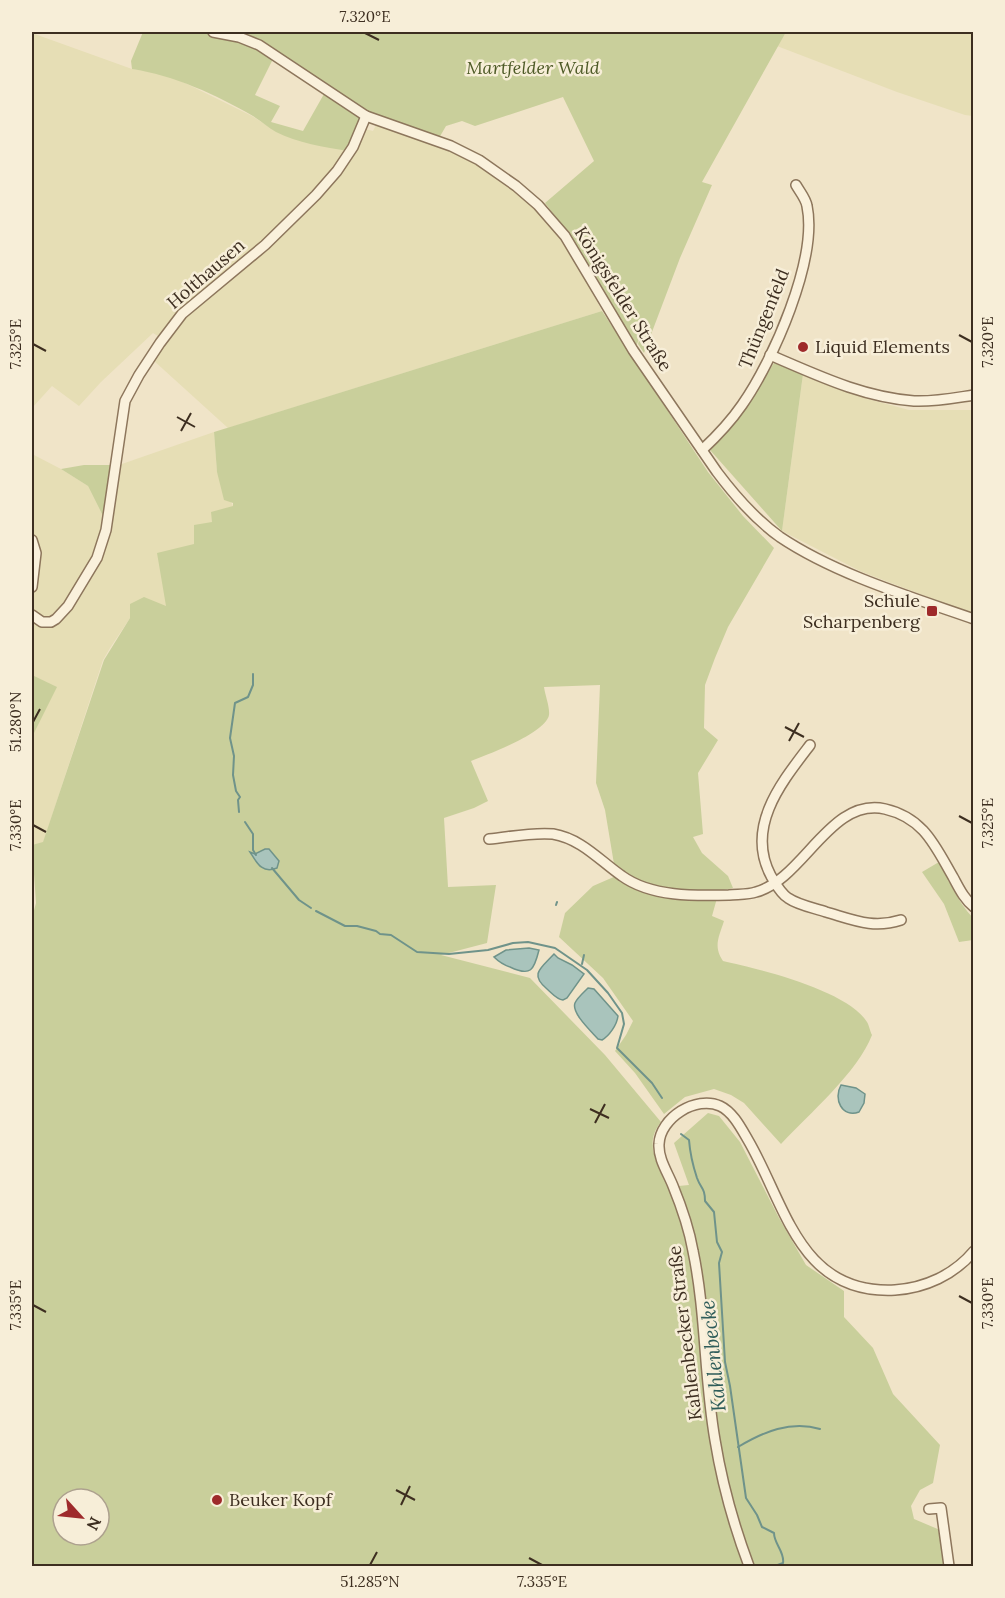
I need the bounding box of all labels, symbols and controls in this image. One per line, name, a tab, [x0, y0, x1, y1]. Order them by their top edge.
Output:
text: 7.320°E	[339, 7, 391, 26]
park label: Martfelder Wald	[466, 56, 600, 79]
street label: Königsfelder Straße	[570, 222, 677, 376]
street label: Holthausen	[162, 233, 249, 314]
street label: Thüngenfeld	[733, 265, 794, 372]
text: 7.320°E	[978, 316, 997, 368]
text: 7.325°E	[6, 319, 25, 369]
place label: Liquid Elements	[815, 335, 950, 358]
marker: Liquid Elements	[796, 340, 810, 354]
place label: Schule Scharpenberg	[803, 589, 921, 633]
marker: Schule Scharpenberg	[925, 604, 939, 618]
text: 51.280°N	[6, 692, 25, 752]
text: 7.325°E	[978, 798, 997, 848]
text: 7.330°E	[6, 799, 25, 851]
street label: Kahlenbecker Straße	[662, 1244, 707, 1422]
text: 7.330°E	[978, 1277, 997, 1329]
text: 7.335°E	[6, 1280, 25, 1330]
water label: Kahlenbecke	[694, 1299, 731, 1413]
north arrow	[51, 1487, 111, 1547]
place label: Beuker Kopf	[229, 1488, 334, 1511]
marker: Beuker Kopf	[210, 1493, 224, 1507]
text: N	[83, 1514, 106, 1534]
text: 51.285°N	[340, 1572, 400, 1591]
text: 7.335°E	[517, 1572, 567, 1591]

